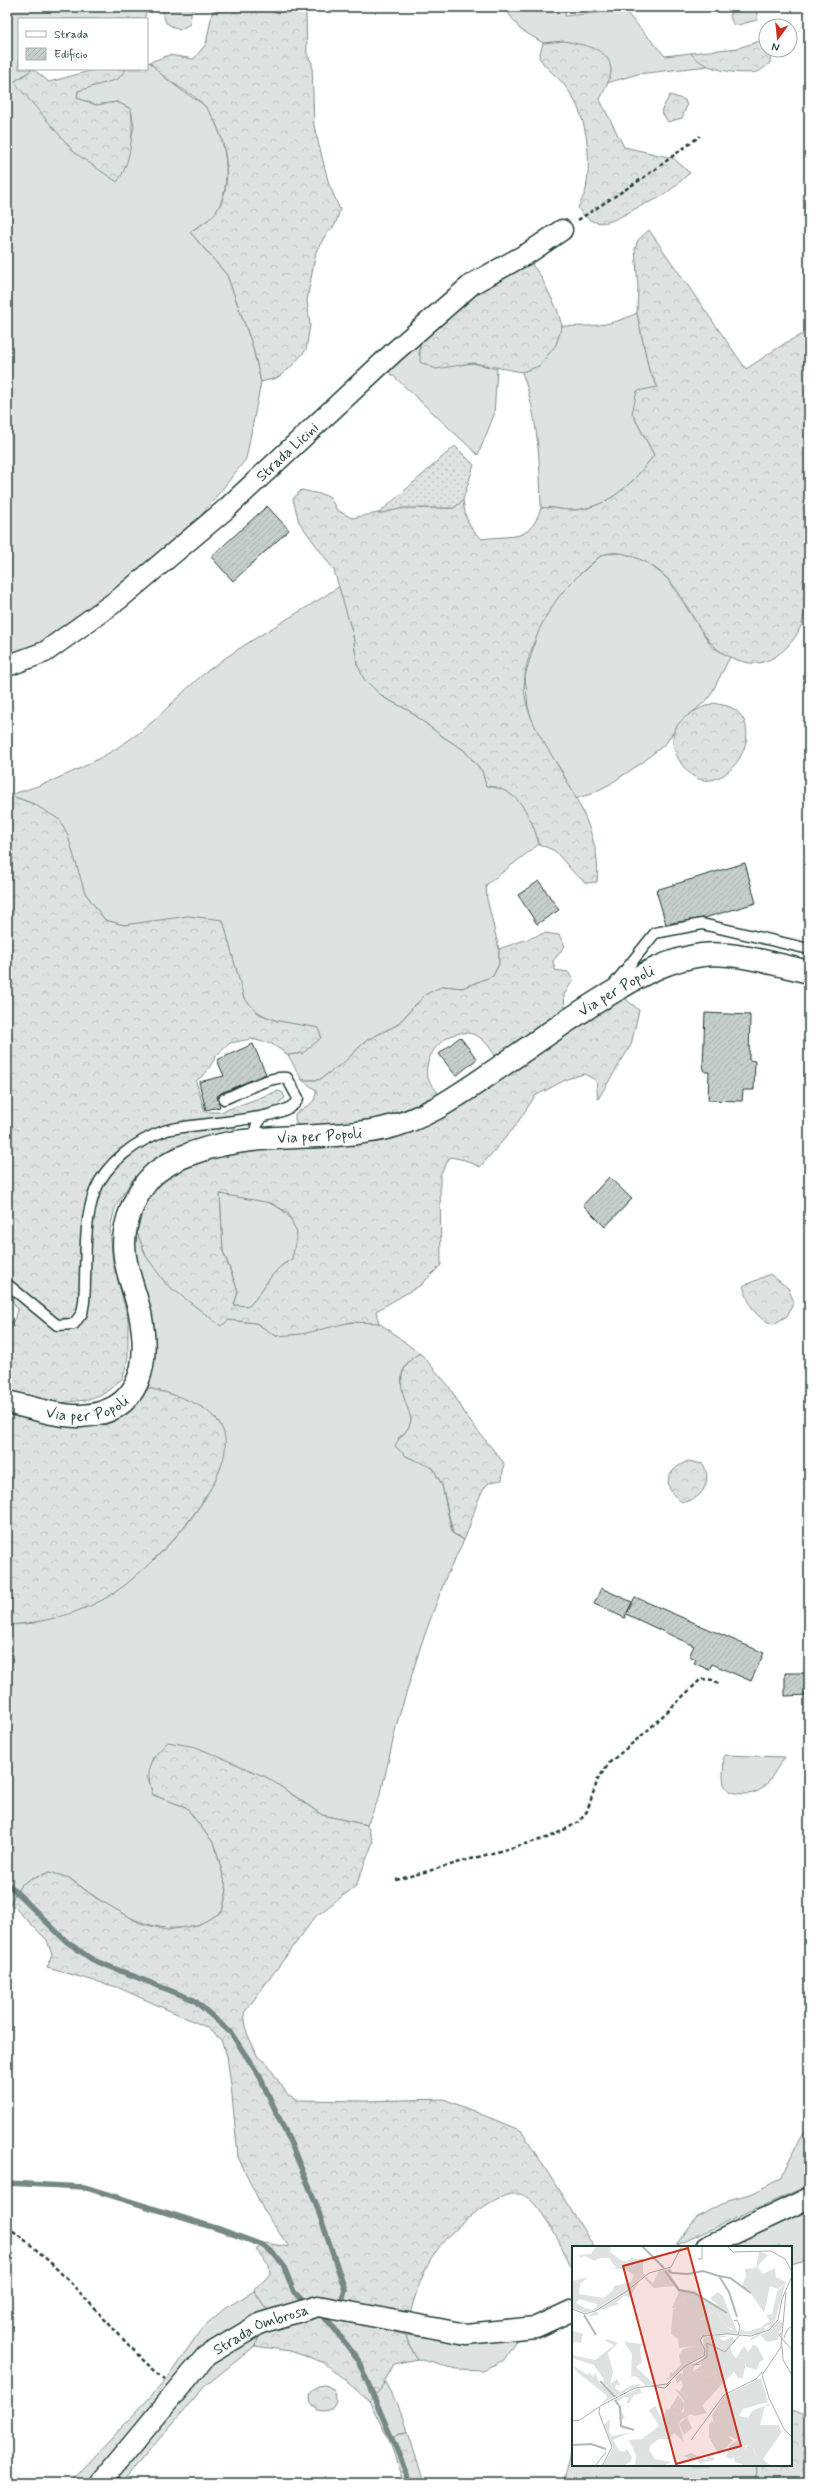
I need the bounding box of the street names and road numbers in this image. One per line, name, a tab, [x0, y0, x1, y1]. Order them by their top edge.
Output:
street label: Strada Licini	[252, 418, 323, 487]
street label: Via per Popoli	[575, 962, 658, 1022]
street label: Via per Popoli	[277, 1123, 364, 1149]
street label: Via per Popoli	[44, 1391, 134, 1427]
street label: Strada Ombrosa	[210, 2300, 311, 2360]

